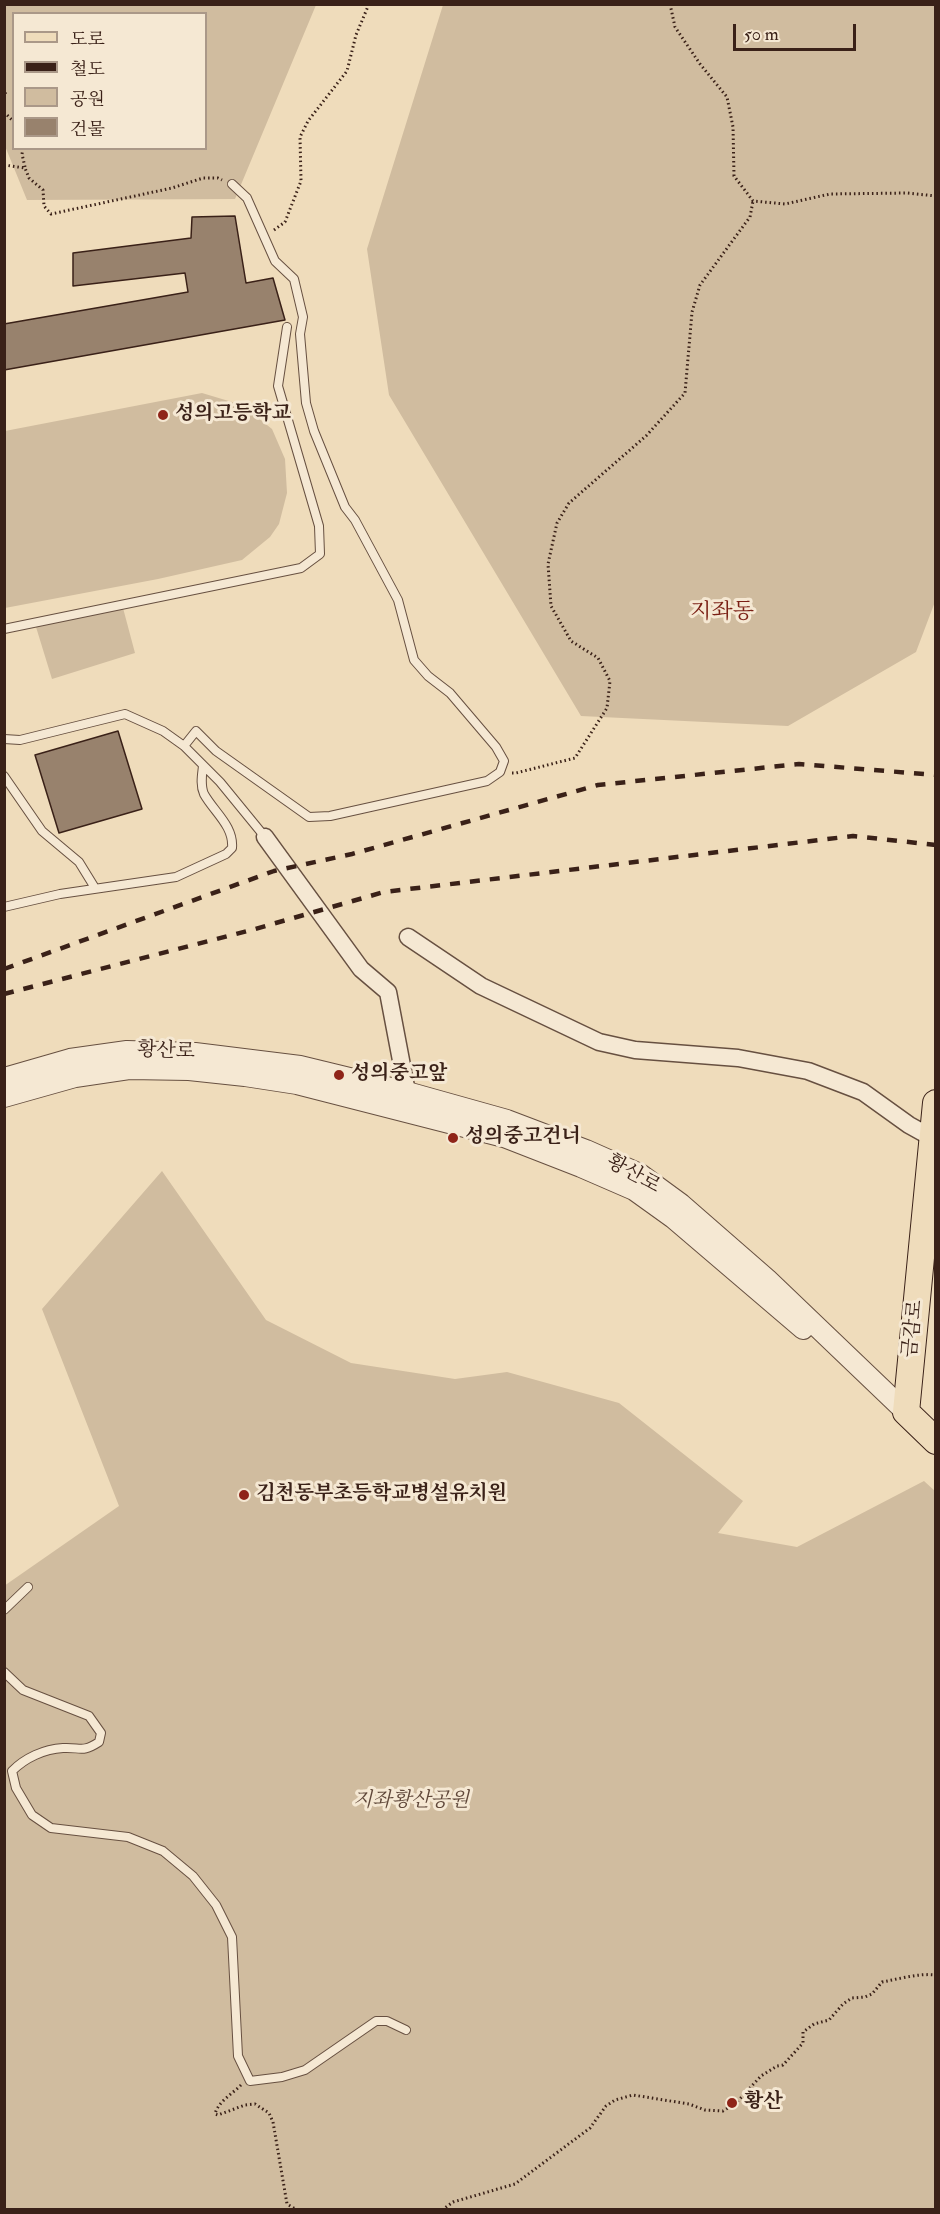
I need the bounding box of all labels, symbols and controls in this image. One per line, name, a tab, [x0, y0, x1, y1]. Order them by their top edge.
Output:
legend	[12, 12, 207, 150]
scale bar	[736, 12, 859, 50]
text: 50 m	[744, 23, 779, 46]
text: 도로	[70, 28, 105, 51]
text: 철도	[70, 58, 105, 81]
text: 공원	[70, 88, 105, 111]
text: 건물	[70, 118, 105, 141]
place label: 성의고등학교	[175, 403, 291, 427]
marker: 성의고등학교	[156, 408, 170, 422]
district label: 지좌동	[690, 600, 754, 626]
street label: 황산로	[137, 1039, 195, 1065]
place label: 성의중고앞	[351, 1063, 448, 1087]
marker: 성의중고앞	[332, 1068, 346, 1082]
place label: 성의중고건너	[465, 1126, 581, 1150]
marker: 성의중고건너	[446, 1131, 460, 1145]
street label: 황산로	[602, 1150, 664, 1200]
street label: 금감로	[899, 1299, 929, 1359]
place label: 김천동부초등학교병설유치원	[256, 1483, 507, 1507]
marker: 김천동부초등학교병설유치원	[237, 1488, 251, 1502]
park label: 지좌황산공원	[353, 1790, 469, 1814]
place label: 황산	[744, 2091, 783, 2115]
marker: 황산	[725, 2096, 739, 2110]

